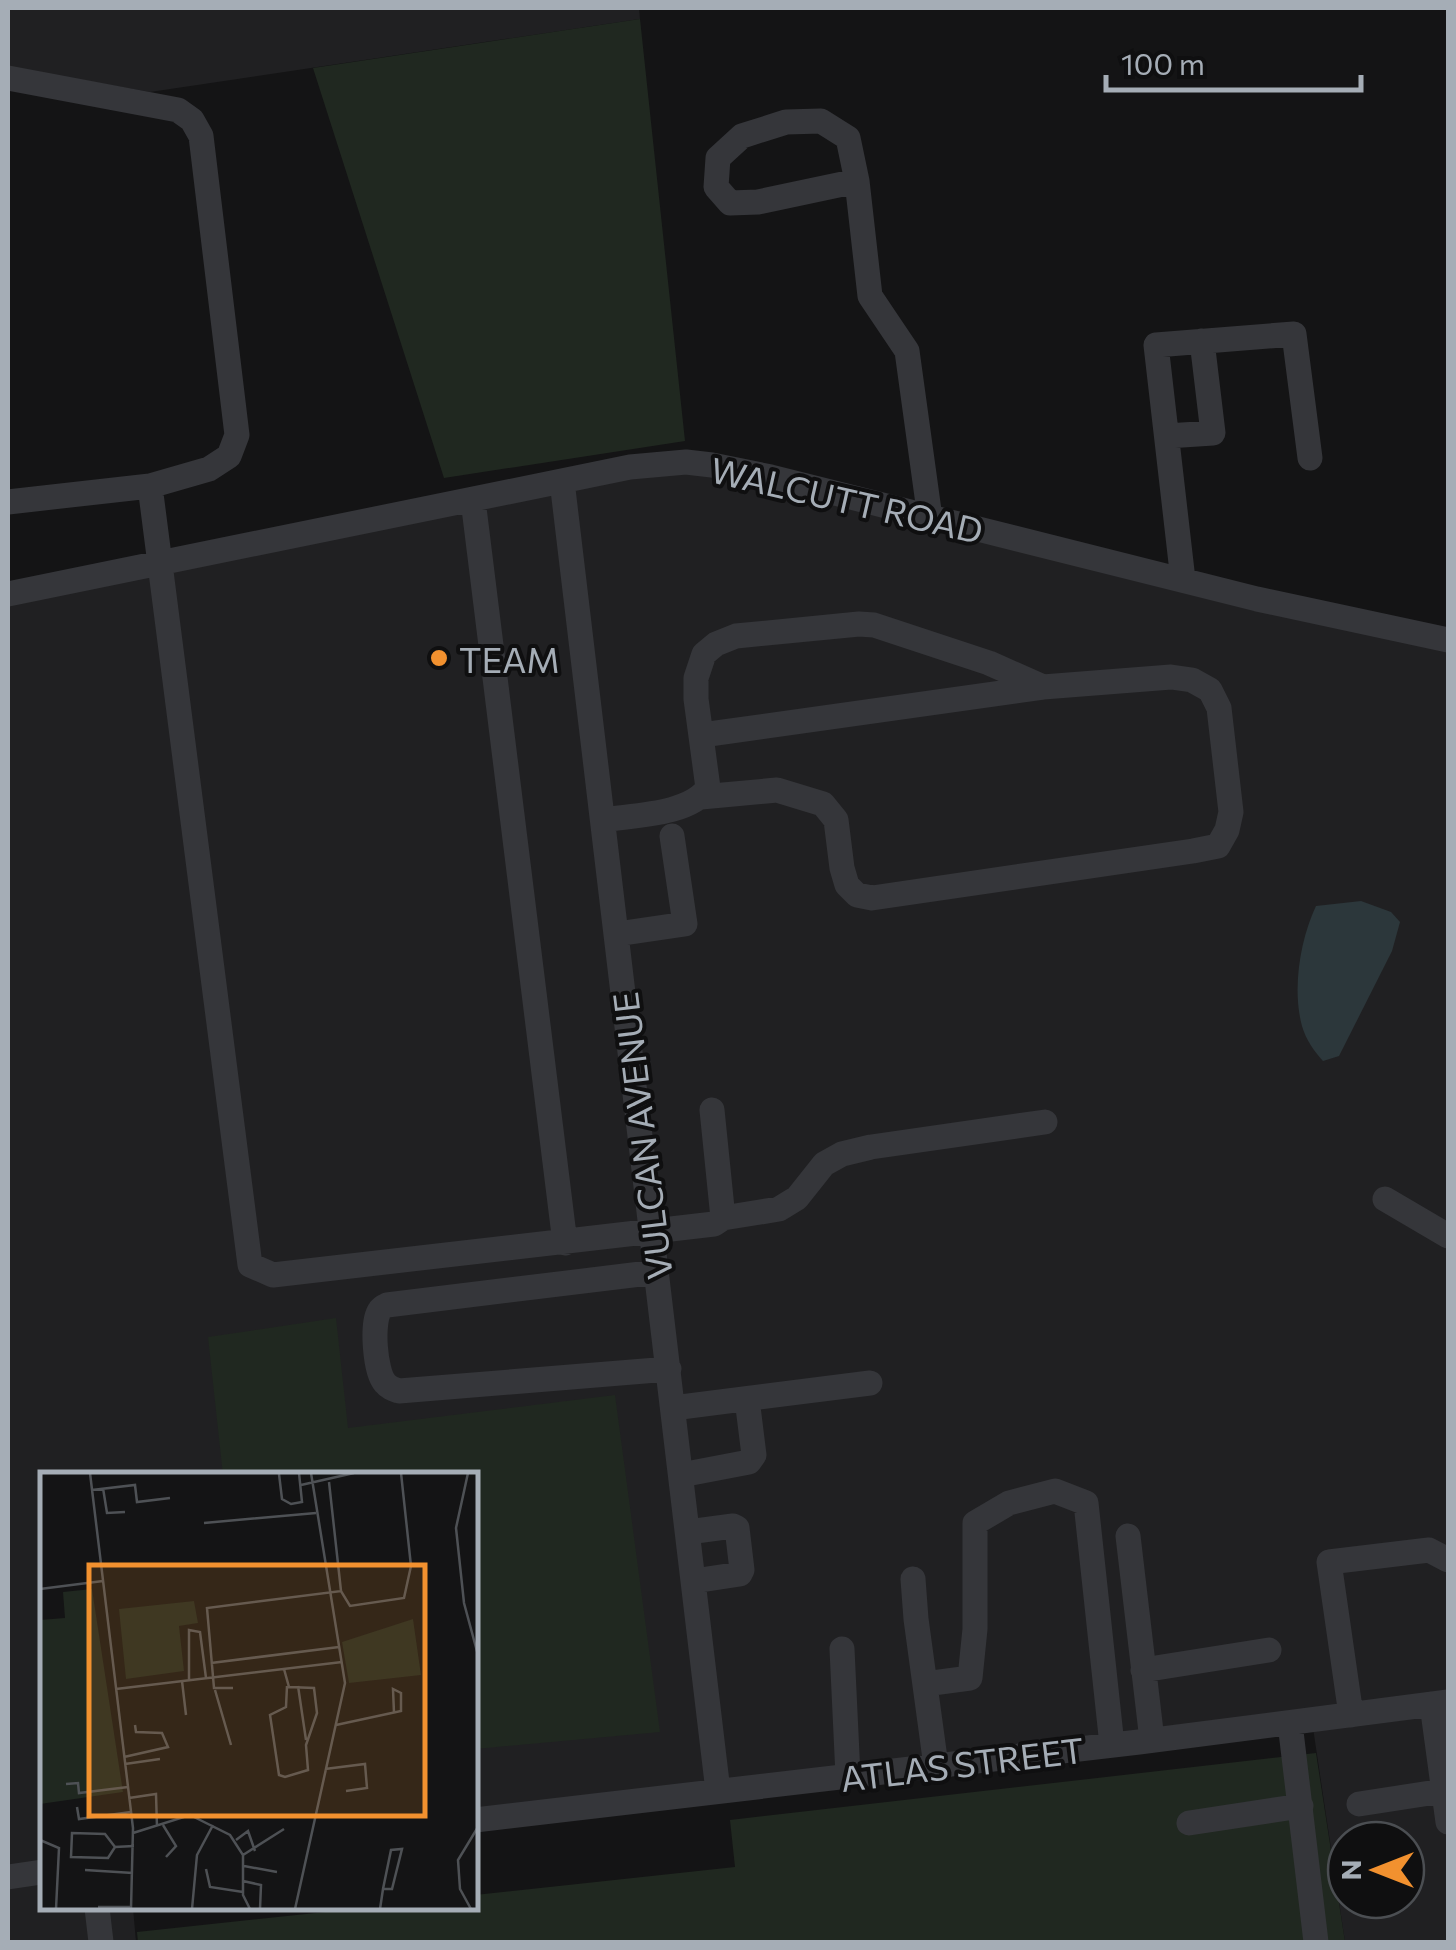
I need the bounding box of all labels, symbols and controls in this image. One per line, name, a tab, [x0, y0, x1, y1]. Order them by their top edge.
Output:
scale bar	[1106, 30, 1361, 92]
text: 100 m	[1121, 44, 1205, 81]
street label: WALCUTT ROAD	[707, 447, 987, 551]
place label: TEAM	[459, 637, 560, 680]
marker: TEAM	[428, 647, 450, 669]
street label: VULCAN AVENUE	[602, 990, 680, 1282]
inset map	[40, 1472, 478, 1910]
street label: ATLAS STREET	[838, 1727, 1086, 1799]
north arrow	[1326, 1820, 1426, 1920]
text: N	[1333, 1860, 1367, 1881]

